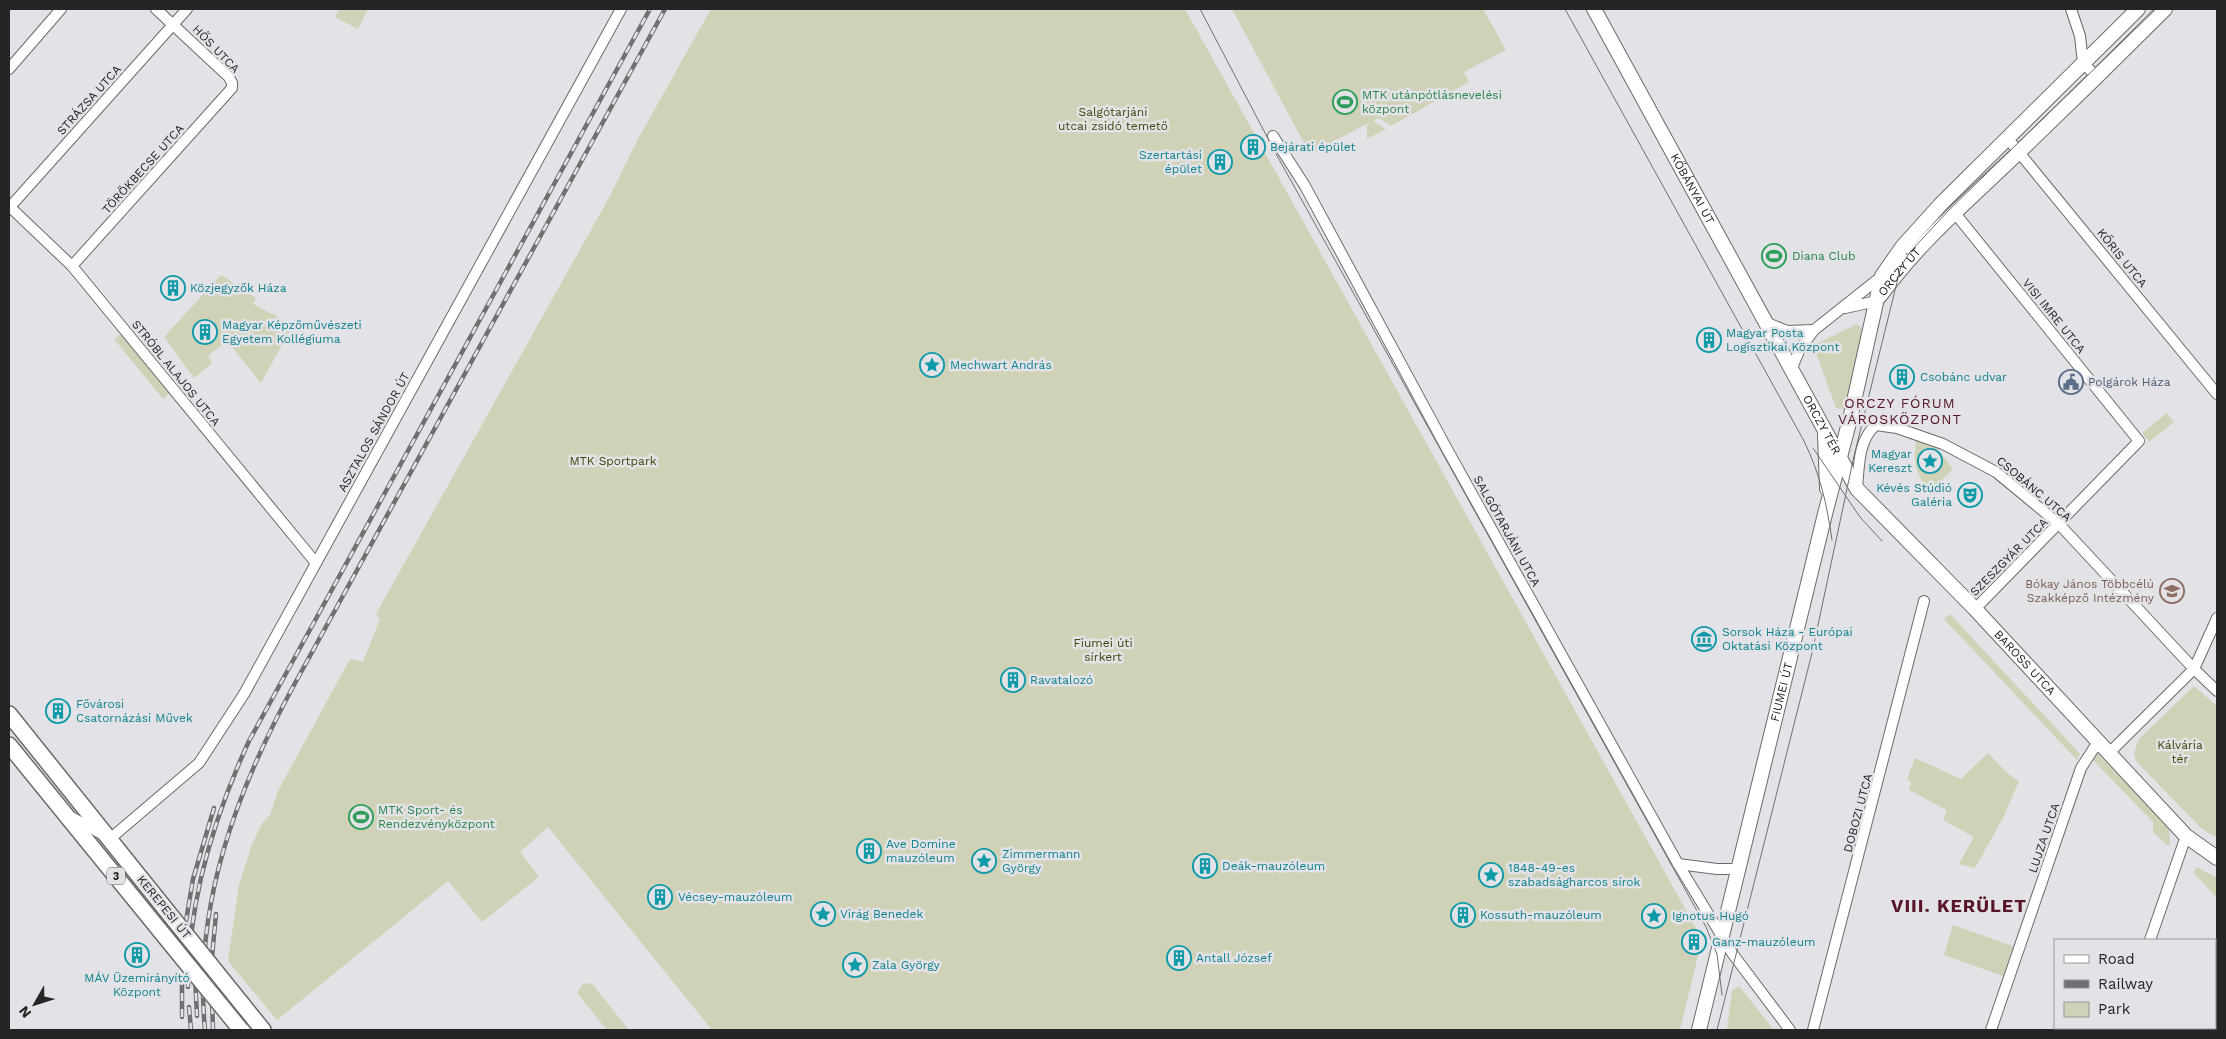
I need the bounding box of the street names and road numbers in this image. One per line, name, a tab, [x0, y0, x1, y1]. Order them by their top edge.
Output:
street label: HŐS UTCA	[190, 22, 242, 76]
street label: STRÁZSA UTCA	[54, 62, 124, 138]
street label: TÖRÖKBECSE UTCA	[99, 121, 187, 217]
street label: KŐBÁNYAI ÚT	[1668, 151, 1717, 227]
street label: KŐRIS UTCA	[2094, 226, 2150, 290]
street label: ORCZY ÚT	[1875, 245, 1924, 299]
street label: VISI IMRE UTCA	[2020, 276, 2088, 356]
street label: STRÓBL ALAJOS UTCA	[129, 317, 223, 429]
street label: ASZTALOS SÁNDOR ÚT	[335, 370, 413, 494]
street label: ORCZY TÉR	[1800, 392, 1844, 457]
street label: CSOBÁNC UTCA	[1994, 454, 2074, 524]
street label: SALGÓTARJÁNI UTCA	[1471, 473, 1543, 589]
street label: SZESZGYÁR UTCA	[1967, 515, 2051, 599]
street label: BAROSS UTCA	[1991, 627, 2059, 698]
street label: FIUMEI ÚT	[1768, 661, 1796, 723]
street label: DOBOZI UTCA	[1841, 772, 1875, 854]
street label: LUJZA UTCA	[2025, 801, 2063, 875]
road number: 3	[107, 868, 125, 884]
street label: KEREPESI ÚT	[134, 873, 194, 941]

